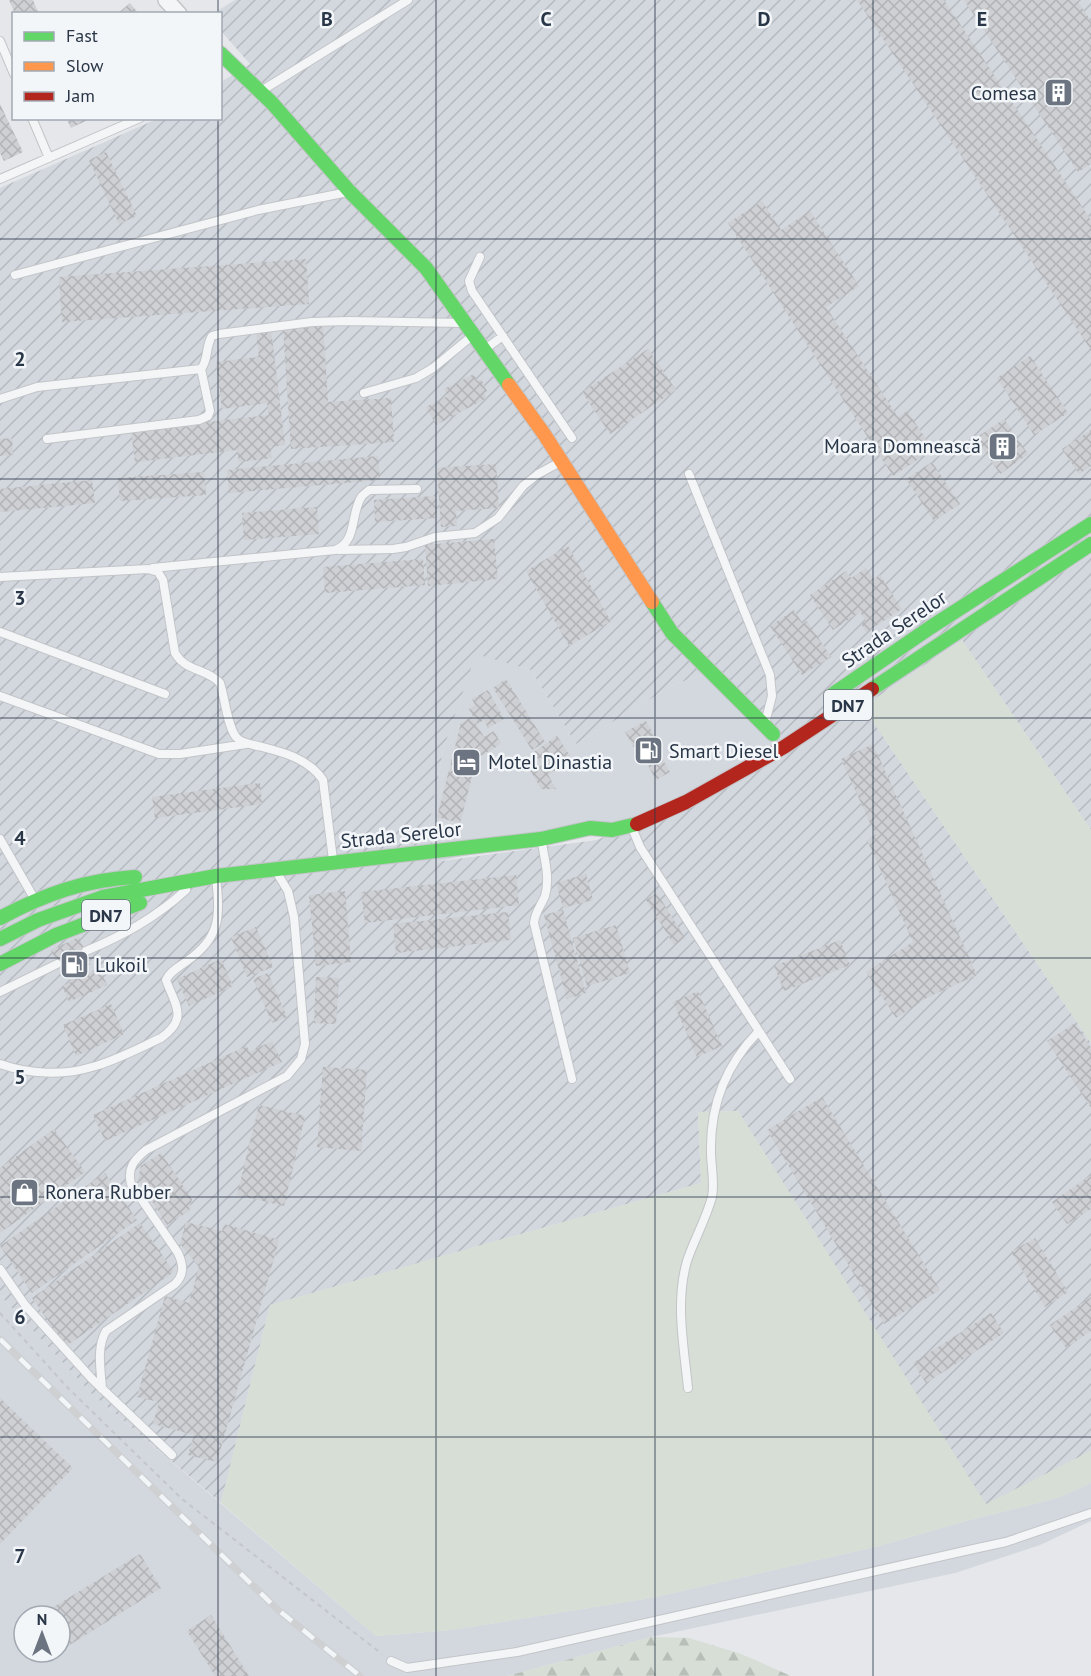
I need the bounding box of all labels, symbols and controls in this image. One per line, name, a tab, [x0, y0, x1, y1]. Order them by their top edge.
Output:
text: B	[321, 6, 333, 32]
text: C	[540, 6, 552, 32]
text: D	[758, 6, 771, 32]
text: E	[977, 6, 987, 32]
legend	[12, 12, 222, 120]
text: Fast	[66, 24, 98, 47]
text: Slow	[66, 54, 104, 77]
building icon: Comesa	[1042, 77, 1074, 109]
place label: Comesa	[971, 80, 1037, 106]
text: Jam	[65, 84, 95, 107]
text: 2	[14, 346, 26, 372]
building icon: Moara Domnească	[986, 430, 1018, 462]
place label: Moara Domnească	[824, 433, 981, 459]
street label: Strada Serelor	[836, 584, 952, 674]
text: 3	[14, 585, 26, 611]
road number: DN7	[824, 690, 872, 720]
fuel station icon: Smart Diesel	[632, 735, 664, 767]
place label: Smart Diesel	[669, 738, 778, 764]
hotel icon: Motel Dinastia	[451, 746, 483, 778]
place label: Motel Dinastia	[488, 749, 612, 775]
street label: Strada Serelor	[339, 816, 463, 854]
text: 4	[14, 825, 26, 851]
road number: DN7	[82, 900, 130, 930]
fuel station icon: Lukoil	[58, 949, 90, 981]
place label: Lukoil	[95, 952, 147, 978]
text: 5	[14, 1064, 26, 1090]
shop icon: Ronera Rubber	[8, 1176, 40, 1208]
place label: Ronera Rubber	[45, 1179, 171, 1205]
text: 6	[14, 1304, 26, 1330]
text: 7	[14, 1543, 26, 1569]
north arrow	[12, 1604, 72, 1664]
text: N	[37, 1609, 47, 1629]

